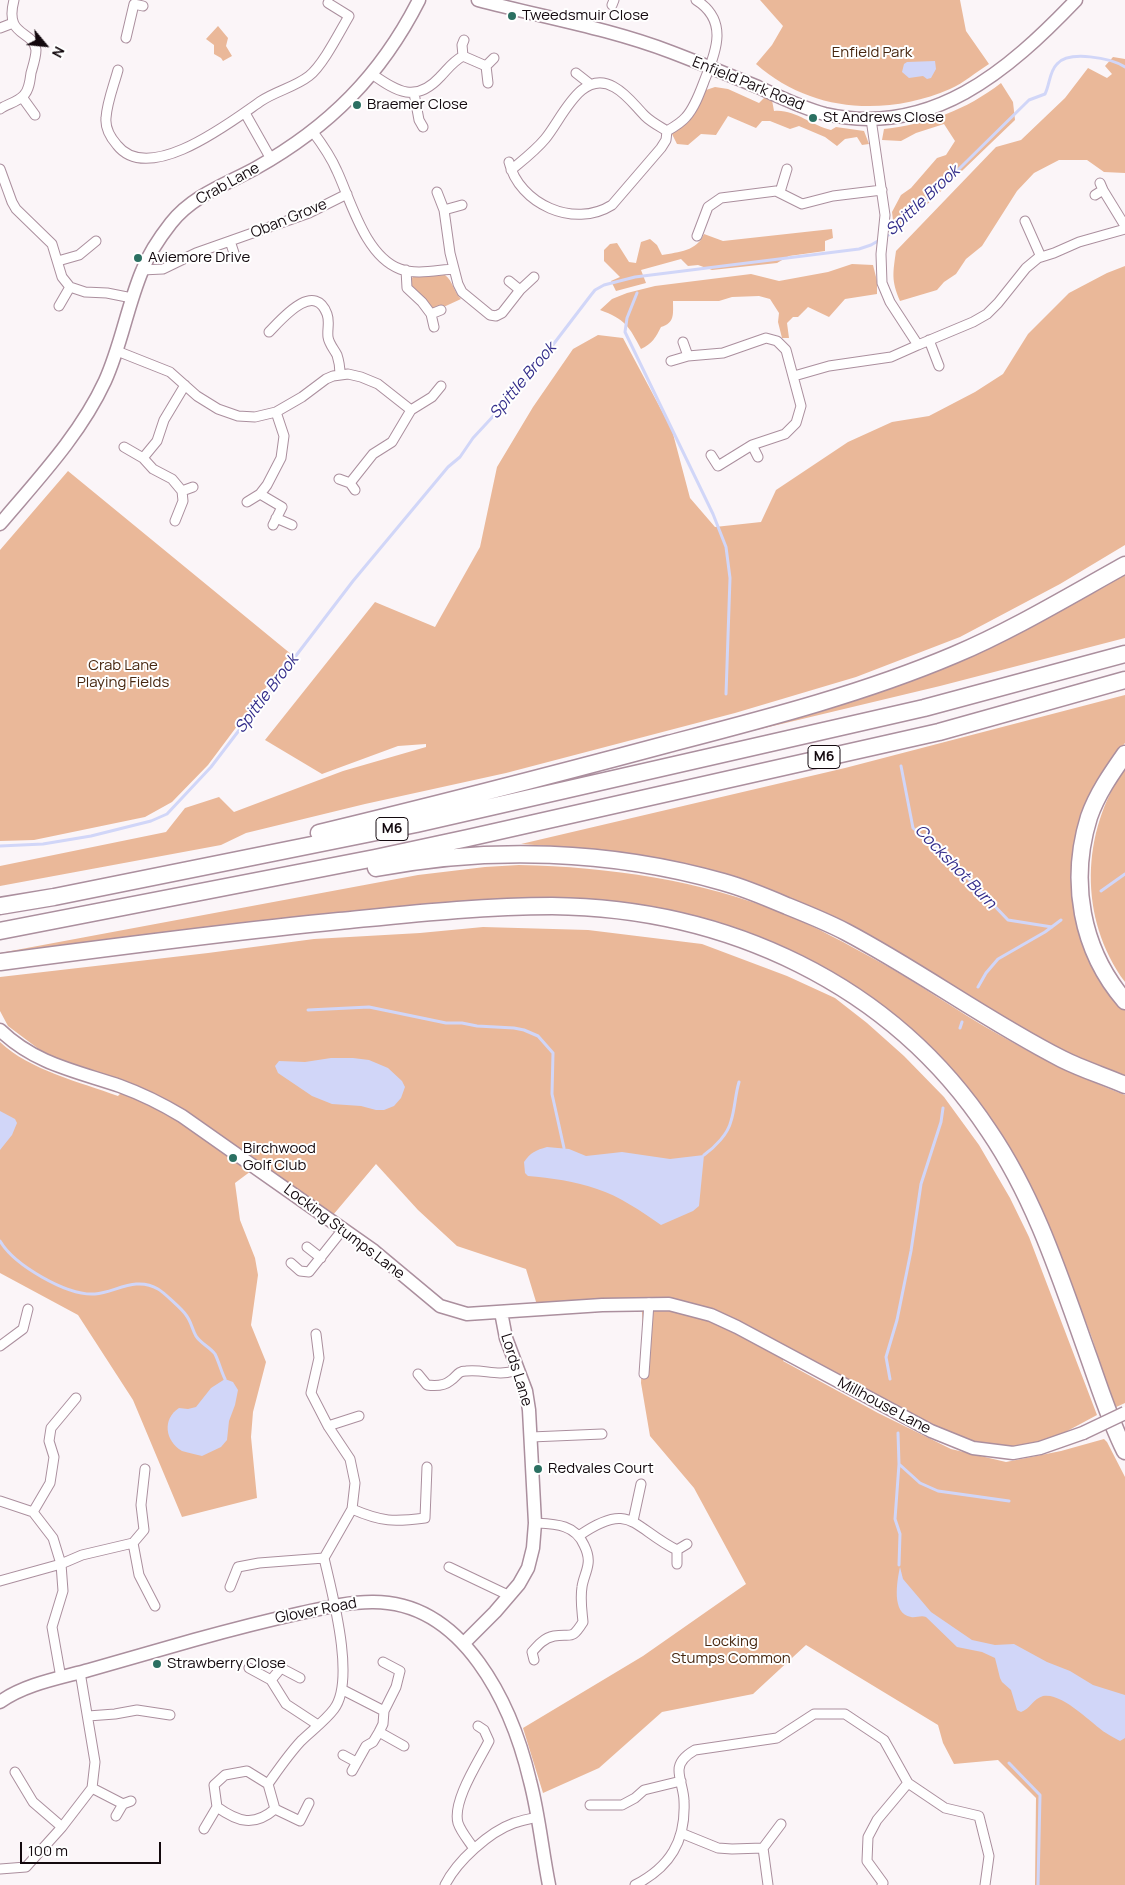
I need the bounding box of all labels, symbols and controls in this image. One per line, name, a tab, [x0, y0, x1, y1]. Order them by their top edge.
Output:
place label: Tweedsmuir Close	[522, 7, 649, 25]
marker: Tweedsmuir Close	[506, 10, 518, 22]
north arrow	[20, 20, 70, 70]
text: N	[48, 43, 69, 61]
park label: Enfield Park	[832, 44, 912, 62]
street label: Enfield Park Road	[689, 53, 807, 115]
place label: Braemer Close	[367, 96, 468, 114]
marker: Braemer Close	[351, 99, 363, 111]
place label: St Andrews Close	[823, 109, 944, 127]
marker: St Andrews Close	[807, 112, 819, 124]
street label: Crab Lane	[193, 159, 263, 209]
water label: Spittle Brook	[882, 162, 964, 240]
street label: Oban Grove	[248, 196, 330, 242]
place label: Aviemore Drive	[148, 249, 250, 267]
marker: Aviemore Drive	[132, 252, 144, 264]
water label: Spittle Brook	[486, 339, 560, 423]
water label: Spittle Brook	[231, 651, 303, 737]
park label: Crab Lane Playing Fields	[77, 657, 169, 692]
road number: M6	[808, 746, 840, 769]
road number: M6	[376, 818, 408, 841]
water label: Cockshot Burn	[910, 821, 1000, 913]
place label: Birchwood Golf Club	[243, 1140, 316, 1175]
marker: Birchwood Golf Club	[227, 1152, 239, 1164]
street label: Locking Stumps Lane	[280, 1181, 408, 1283]
street label: Lords Lane	[496, 1331, 536, 1409]
street label: Millhouse Lane	[834, 1374, 934, 1438]
place label: Redvales Court	[548, 1460, 654, 1478]
marker: Redvales Court	[532, 1463, 544, 1475]
street label: Glover Road	[274, 1594, 358, 1628]
park label: Locking Stumps Common	[671, 1633, 791, 1668]
place label: Strawberry Close	[167, 1655, 286, 1673]
marker: Strawberry Close	[151, 1658, 163, 1670]
scale bar	[22, 1832, 164, 1864]
text: 100 m	[28, 1840, 68, 1861]

